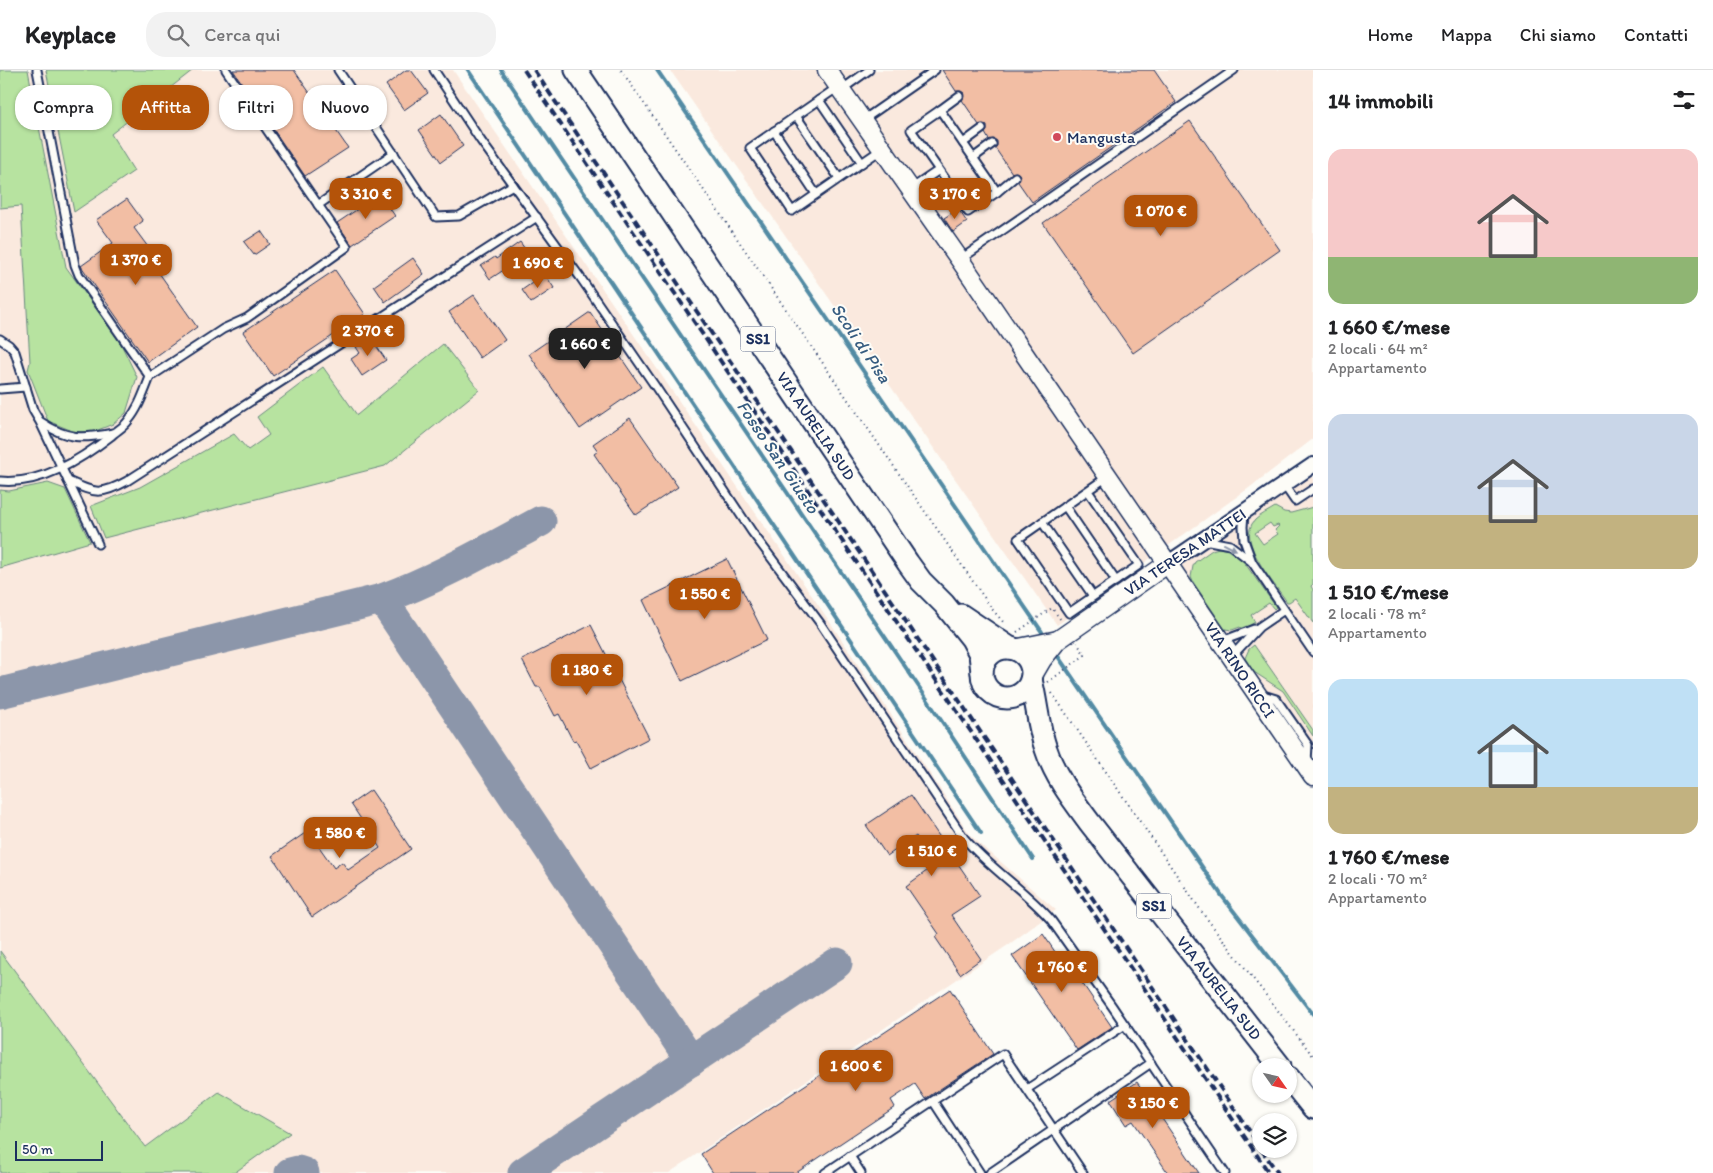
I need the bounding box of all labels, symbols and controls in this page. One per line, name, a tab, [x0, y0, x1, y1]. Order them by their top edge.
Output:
search box	[146, 12, 496, 57]
text: Keyplace	[25, 20, 116, 49]
icon: search	[164, 21, 192, 49]
text: Cerca qui	[204, 23, 280, 46]
text: Home	[1368, 24, 1413, 46]
text: Mappa	[1441, 24, 1492, 46]
text: Chi siamo	[1520, 24, 1596, 46]
text: Contatti	[1624, 24, 1688, 46]
chip: Compra	[15, 85, 112, 130]
chip: Affitta	[122, 85, 209, 130]
chip: Filtri	[219, 85, 293, 130]
chip: Nuovo	[303, 85, 387, 130]
icon: filters	[1670, 86, 1698, 114]
text: 14 immobili	[1328, 88, 1433, 113]
place label: Mangusta	[1067, 128, 1136, 147]
marker: Mangusta	[1051, 131, 1063, 143]
pin: 3 310 €	[320, 178, 412, 220]
pin: 3 170 €	[909, 178, 1001, 220]
icon: home	[1468, 181, 1558, 271]
text: 3 310 €	[340, 184, 392, 203]
text: 3 170 €	[930, 184, 980, 203]
pin: 1 070 €	[1115, 194, 1207, 237]
text: 1 070 €	[1135, 201, 1187, 220]
pin: 1 370 €	[90, 244, 182, 286]
pin: 1 690 €	[492, 246, 584, 289]
text: 1 370 €	[111, 250, 161, 269]
text: 1 690 €	[513, 253, 563, 272]
water label: Scoli di Pisa	[826, 299, 896, 388]
pin: 2 370 €	[322, 314, 414, 357]
text: 1 660 €/mese	[1328, 314, 1450, 339]
text: 2 370 €	[342, 321, 394, 340]
road number: SS1	[740, 326, 776, 352]
pin: 1 660 €	[539, 328, 631, 370]
text: 1 660 €	[560, 334, 610, 353]
text: 2 locali · 64 m²	[1328, 339, 1428, 358]
text: Appartamento	[1328, 358, 1427, 377]
street label: VIA AURELIA SUD	[773, 368, 859, 484]
water label: Fosso San Giusto	[732, 396, 824, 518]
icon: home	[1468, 446, 1558, 536]
street label: VIA TERESA MATTEI	[1121, 504, 1249, 600]
one-way arrow	[1223, 543, 1237, 551]
pin: 1 550 €	[659, 578, 751, 620]
text: 1 510 €/mese	[1328, 579, 1449, 604]
text: 1 550 €	[680, 584, 730, 603]
text: 2 locali · 78 m²	[1328, 604, 1426, 623]
street label: VIA RINO RICCI	[1201, 618, 1279, 722]
text: Appartamento	[1328, 623, 1427, 642]
pin: 1 180 €	[541, 654, 633, 696]
text: 1 180 €	[562, 660, 612, 679]
icon: home	[1468, 711, 1558, 801]
pin: 1 580 €	[294, 816, 386, 859]
text: 1 580 €	[315, 823, 365, 842]
pin: 1 510 €	[886, 834, 978, 877]
text: 1 510 €	[907, 841, 957, 860]
text: 1 760 €/mese	[1328, 844, 1450, 869]
text: 2 locali · 70 m²	[1328, 869, 1427, 888]
text: Appartamento	[1328, 888, 1427, 907]
road number: SS1	[1136, 894, 1172, 918]
street label: VIA AURELIA SUD	[1173, 932, 1265, 1044]
pin: 1 760 €	[1016, 950, 1108, 993]
text: 1 760 €	[1037, 957, 1087, 976]
pin: 1 600 €	[810, 1050, 902, 1092]
text: 1 600 €	[830, 1056, 882, 1075]
north arrow	[1252, 1058, 1298, 1102]
map controls	[1252, 1058, 1297, 1158]
pin: 3 150 €	[1107, 1086, 1199, 1129]
text: 3 150 €	[1128, 1093, 1178, 1112]
button: layers	[1252, 1113, 1297, 1158]
scale bar	[15, 1138, 102, 1161]
text: 50 m	[22, 1141, 53, 1158]

